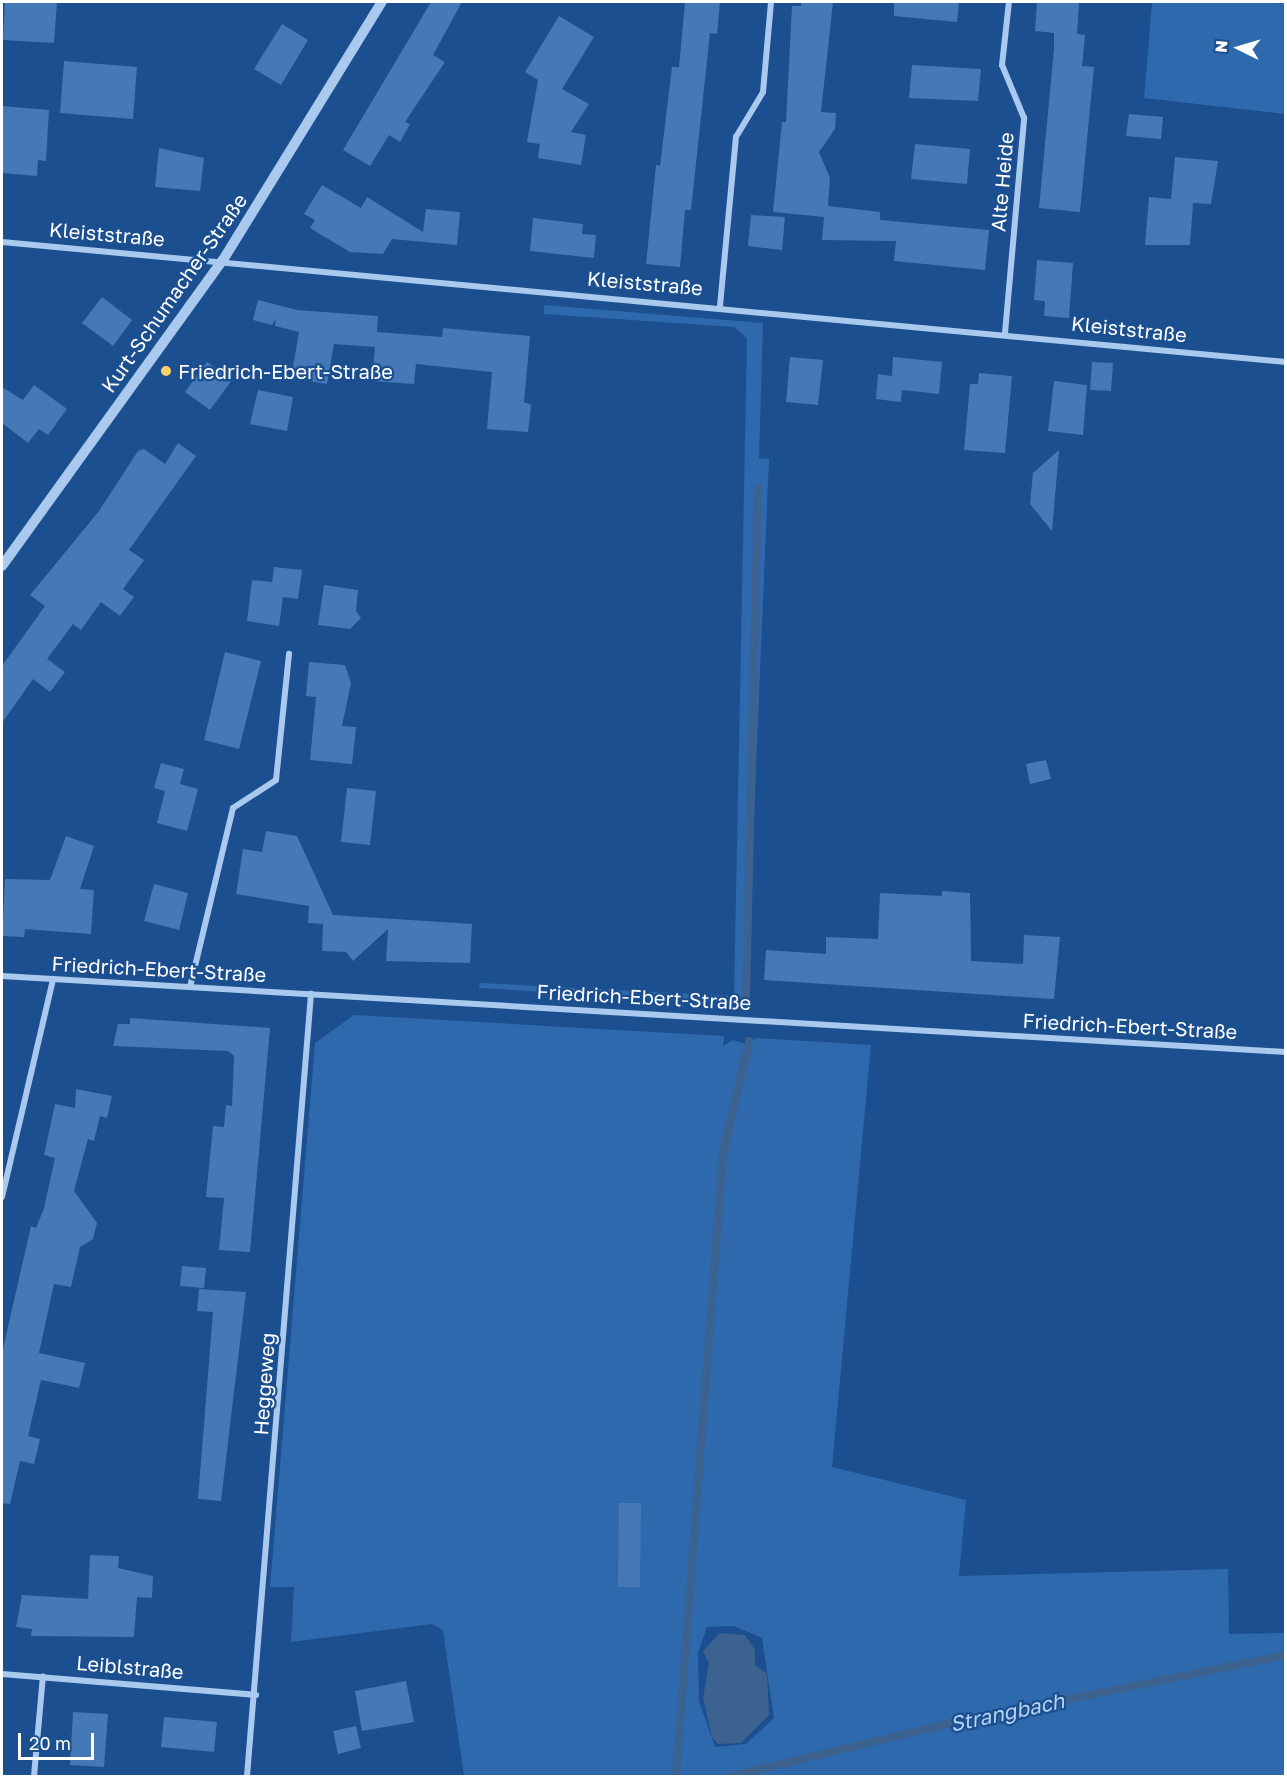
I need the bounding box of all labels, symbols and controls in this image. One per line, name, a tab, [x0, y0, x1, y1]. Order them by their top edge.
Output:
north arrow	[1209, 18, 1269, 78]
text: N	[1211, 40, 1232, 53]
street label: Alte Heide	[986, 131, 1018, 233]
street label: Kurt-Schumacher-Straße	[96, 189, 252, 397]
street label: Kleiststraße	[48, 217, 166, 251]
street label: Kleiststraße	[586, 266, 704, 300]
street label: Kleiststraße	[1070, 311, 1188, 347]
place label: Friedrich-Ebert-Straße	[178, 359, 393, 383]
marker: Friedrich-Ebert-Straße	[159, 364, 173, 378]
street label: Friedrich-Ebert-Straße	[51, 951, 267, 987]
street label: Friedrich-Ebert-Straße	[536, 979, 752, 1015]
street label: Friedrich-Ebert-Straße	[1022, 1008, 1238, 1044]
street label: Heggeweg	[248, 1332, 280, 1436]
street label: Leiblstraße	[75, 1650, 185, 1684]
water label: Strangbach	[948, 1688, 1066, 1736]
scale bar	[21, 1721, 98, 1759]
text: 20 m	[29, 1732, 71, 1754]

